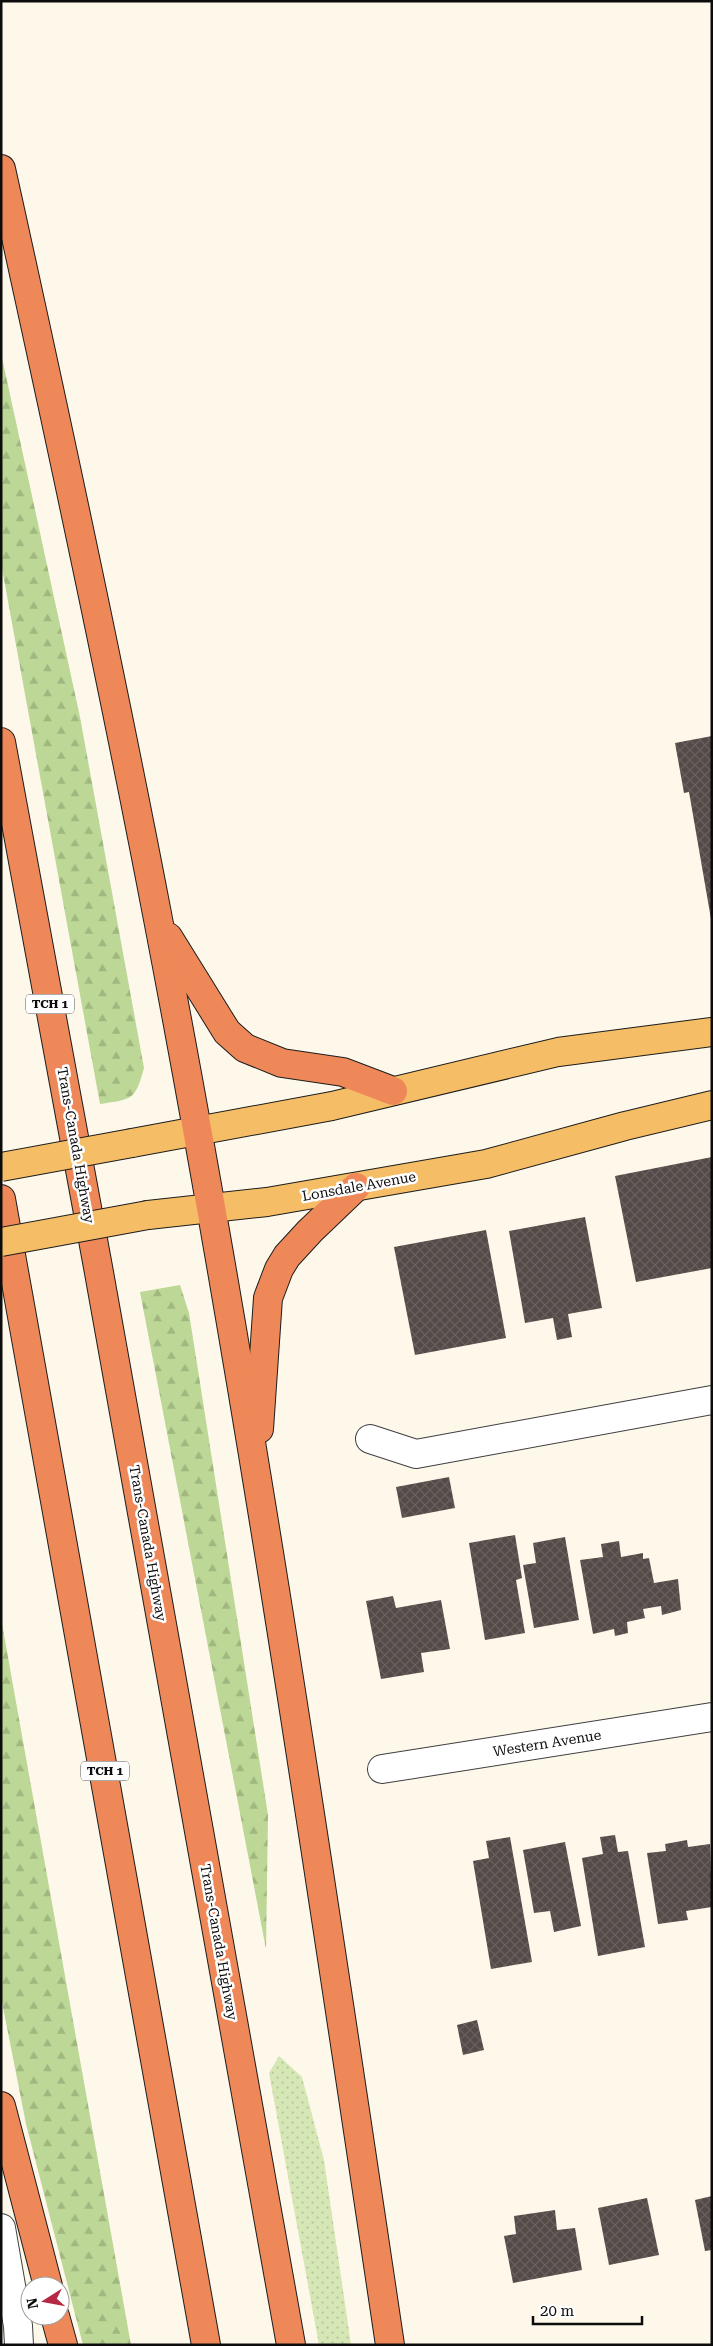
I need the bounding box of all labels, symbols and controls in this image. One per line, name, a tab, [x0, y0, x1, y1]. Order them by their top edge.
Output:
road number: TCH 1	[26, 994, 74, 1014]
street label: Trans-Canada Highway	[54, 1066, 98, 1225]
street label: Lonsdale Avenue	[301, 1168, 417, 1204]
street label: Trans-Canada Highway	[126, 1464, 170, 1623]
street label: Western Avenue	[492, 1727, 603, 1759]
road number: TCH 1	[81, 1762, 129, 1780]
street label: Trans-Canada Highway	[197, 1863, 241, 2022]
north arrow	[20, 2276, 70, 2326]
scale bar	[533, 2294, 642, 2326]
text: N	[23, 2296, 41, 2310]
text: 20 m	[540, 2302, 575, 2320]

